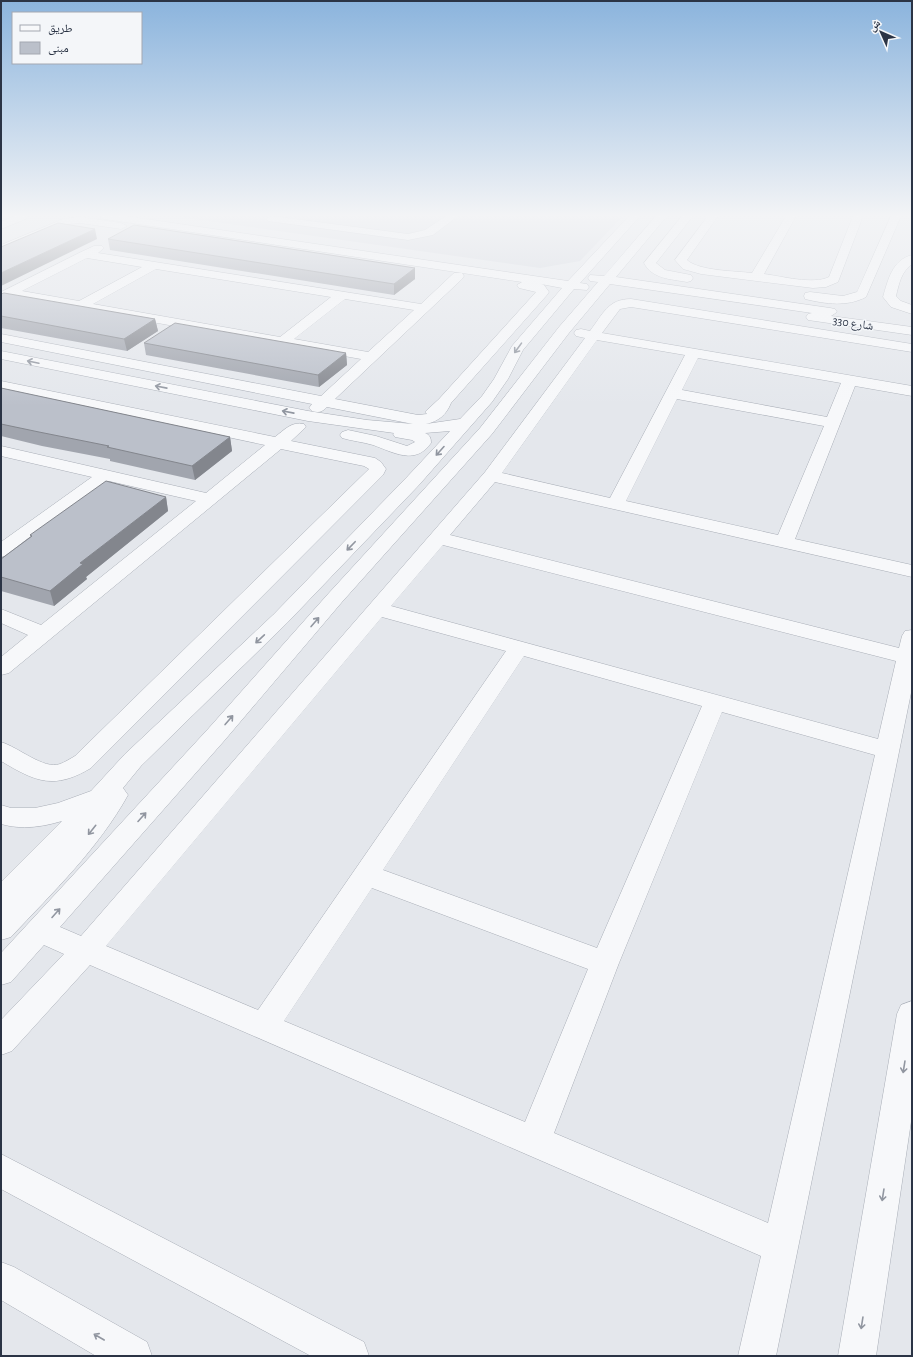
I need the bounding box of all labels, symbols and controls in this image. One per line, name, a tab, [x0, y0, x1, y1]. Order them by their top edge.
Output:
legend	[12, 12, 142, 64]
north arrow	[861, 12, 901, 52]
text: ش	[866, 17, 884, 35]
text: طريق	[48, 22, 73, 35]
text: مبنى	[48, 42, 69, 55]
street label: شارع 330	[832, 314, 874, 334]
one-way arrow	[514, 343, 522, 354]
one-way arrow	[27, 357, 40, 365]
one-way arrow	[154, 383, 167, 391]
one-way arrow	[282, 408, 295, 416]
one-way arrow	[435, 446, 444, 457]
one-way arrow	[346, 541, 355, 551]
one-way arrow	[310, 617, 319, 627]
one-way arrow	[255, 634, 265, 643]
one-way arrow	[225, 715, 234, 725]
one-way arrow	[138, 811, 147, 822]
one-way arrow	[88, 825, 97, 835]
one-way arrow	[51, 908, 60, 919]
one-way arrow	[900, 1060, 908, 1073]
one-way arrow	[879, 1188, 887, 1201]
one-way arrow	[858, 1316, 866, 1329]
one-way arrow	[93, 1332, 105, 1340]

